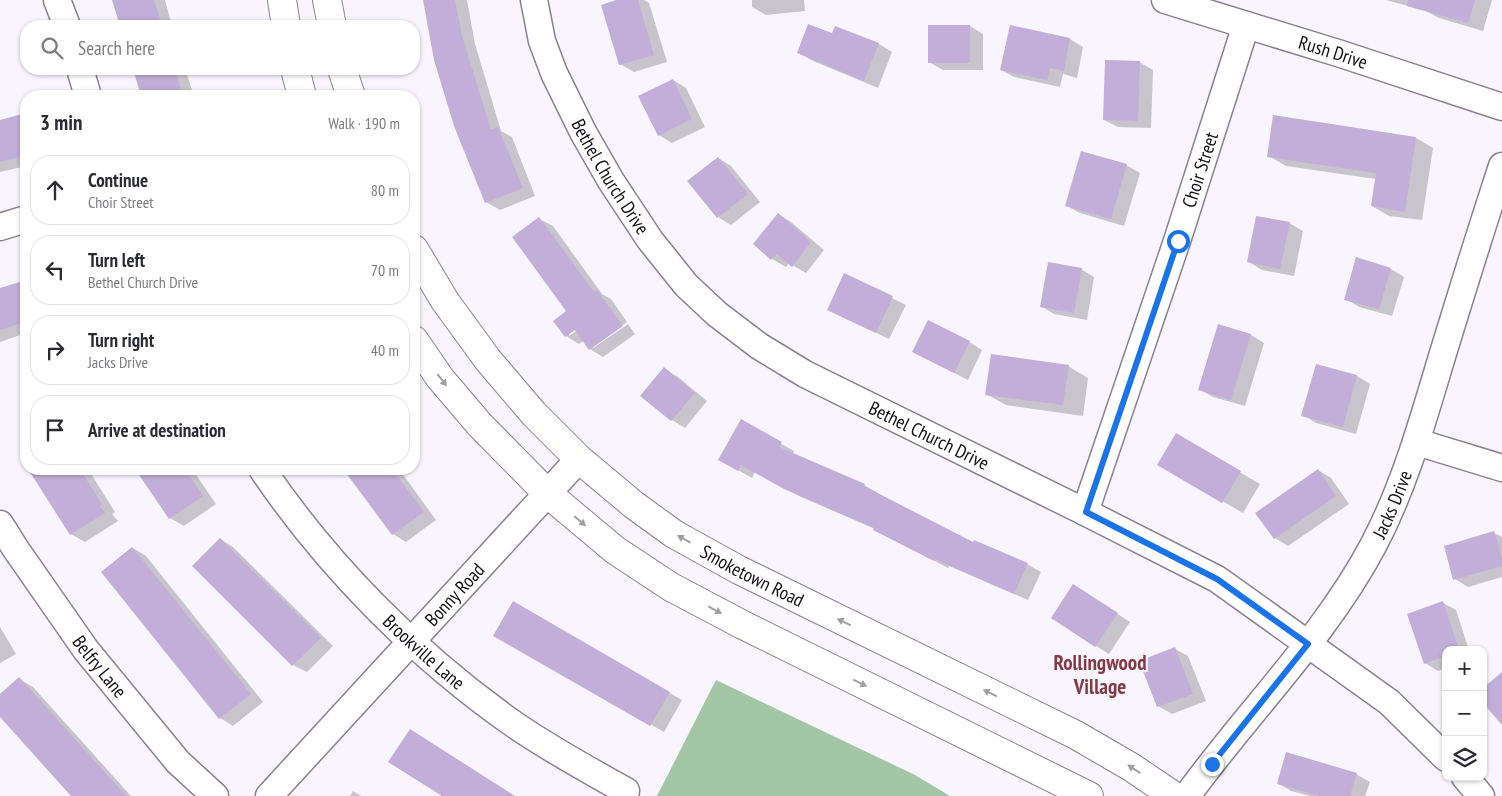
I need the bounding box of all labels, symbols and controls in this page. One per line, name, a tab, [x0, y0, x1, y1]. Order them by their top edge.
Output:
search box	[20, 20, 420, 75]
street label: Rush Drive	[1296, 30, 1371, 74]
icon: search	[38, 34, 66, 62]
text: Search here	[78, 36, 155, 60]
text: 3 min	[40, 109, 82, 136]
text: Walk · 190 m	[328, 113, 400, 133]
street label: Bethel Church Drive	[566, 115, 655, 239]
street label: Choir Street	[1176, 128, 1223, 211]
text: Continue	[88, 168, 148, 192]
icon: ahead	[41, 176, 69, 204]
text: 80 m	[371, 180, 399, 200]
text: Choir Street	[88, 192, 154, 212]
route start	[1167, 230, 1190, 253]
text: Turn left	[88, 248, 145, 272]
icon: left	[41, 256, 69, 284]
text: 70 m	[371, 260, 399, 280]
text: Bethel Church Drive	[88, 272, 198, 292]
text: Turn right	[88, 328, 154, 352]
icon: right	[41, 336, 69, 364]
text: 40 m	[371, 340, 399, 360]
text: Jacks Drive	[88, 352, 148, 372]
one-way arrow	[437, 373, 448, 386]
street label: Bethel Church Drive	[865, 395, 993, 475]
icon: arrive	[41, 416, 69, 444]
text: Arrive at destination	[88, 418, 226, 442]
street label: Jacks Drive	[1367, 467, 1417, 543]
one-way arrow	[574, 515, 587, 526]
one-way arrow	[678, 535, 691, 544]
street label: Smoketown Road	[696, 539, 808, 612]
street label: Bonny Road	[420, 558, 489, 631]
one-way arrow	[708, 606, 722, 614]
street label: Brookville Lane	[378, 609, 470, 695]
one-way arrow	[837, 617, 852, 626]
street label: Belfry Lane	[67, 631, 132, 703]
map controls	[1442, 646, 1487, 781]
button: +	[1442, 646, 1487, 691]
district label: Rollingwood Village	[1053, 649, 1147, 700]
one-way arrow	[853, 679, 868, 687]
one-way arrow	[983, 689, 998, 697]
button: −	[1442, 691, 1487, 736]
button: layers	[1442, 736, 1487, 781]
route end	[1201, 753, 1224, 776]
one-way arrow	[1127, 764, 1141, 774]

